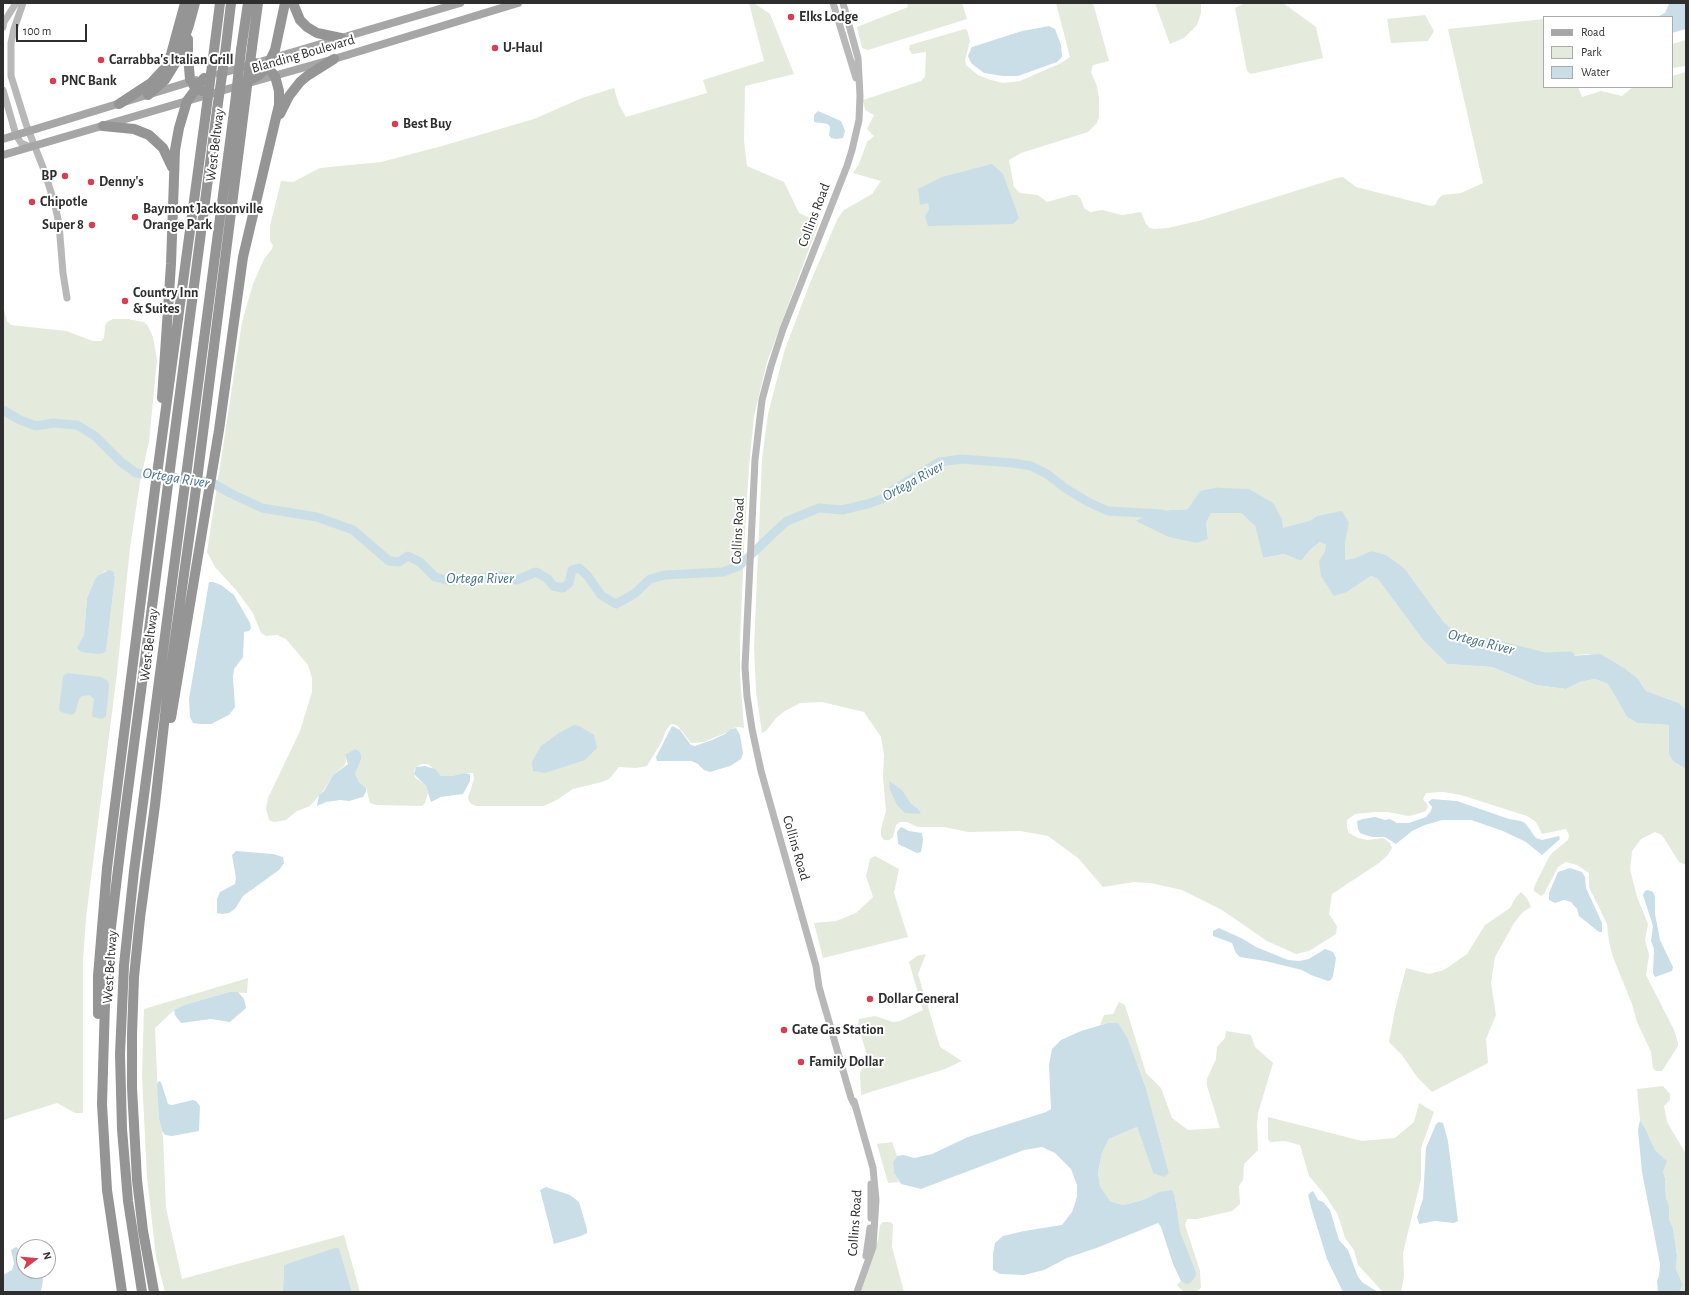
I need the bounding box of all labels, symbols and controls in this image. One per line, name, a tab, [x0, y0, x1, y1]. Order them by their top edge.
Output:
place label: Elks Lodge	[799, 9, 858, 25]
marker: Elks Lodge	[786, 12, 796, 22]
scale bar	[18, 16, 89, 42]
legend	[1543, 16, 1673, 88]
text: 100 m	[23, 25, 51, 37]
text: Road	[1581, 26, 1605, 38]
street label: Blanding Boulevard	[249, 31, 357, 77]
place label: U-Haul	[503, 40, 543, 56]
marker: U-Haul	[490, 43, 500, 53]
text: Park	[1581, 46, 1602, 58]
place label: Carrabba's Italian Grill	[109, 52, 233, 68]
marker: Carrabba's Italian Grill	[96, 55, 106, 65]
text: Water	[1581, 66, 1610, 78]
place label: PNC Bank	[61, 73, 117, 89]
marker: PNC Bank	[48, 76, 58, 86]
street label: West Beltway	[202, 107, 228, 183]
place label: Best Buy	[403, 116, 451, 132]
marker: Best Buy	[390, 119, 400, 129]
place label: BP	[41, 168, 57, 184]
marker: BP	[60, 171, 70, 181]
place label: Denny's	[99, 174, 144, 190]
marker: Denny's	[86, 177, 96, 187]
street label: Collins Road	[794, 181, 834, 249]
place label: Chipotle	[40, 194, 88, 210]
marker: Chipotle	[27, 197, 37, 207]
place label: Baymont Jacksonville Orange Park	[143, 201, 263, 234]
marker: Baymont Jacksonville Orange Park	[130, 212, 140, 222]
place label: Super 8	[42, 217, 84, 233]
marker: Super 8	[87, 220, 97, 230]
place label: Country Inn & Suites	[133, 285, 198, 318]
marker: Country Inn & Suites	[120, 296, 130, 306]
water label: Ortega River	[879, 457, 947, 505]
water label: Ortega River	[141, 464, 211, 492]
street label: Collins Road	[728, 497, 748, 565]
water label: Ortega River	[446, 569, 514, 587]
street label: West Beltway	[136, 607, 162, 683]
water label: Ortega River	[1446, 625, 1516, 659]
street label: Collins Road	[779, 814, 813, 882]
street label: West Beltway	[99, 930, 121, 1004]
place label: Dollar General	[878, 991, 959, 1007]
marker: Dollar General	[865, 994, 875, 1004]
place label: Gate Gas Station	[792, 1022, 884, 1038]
marker: Gate Gas Station	[779, 1025, 789, 1035]
place label: Family Dollar	[809, 1054, 884, 1070]
marker: Family Dollar	[796, 1057, 806, 1067]
street label: Collins Road	[844, 1189, 866, 1257]
north arrow	[16, 1239, 56, 1279]
text: N	[41, 1251, 53, 1261]

